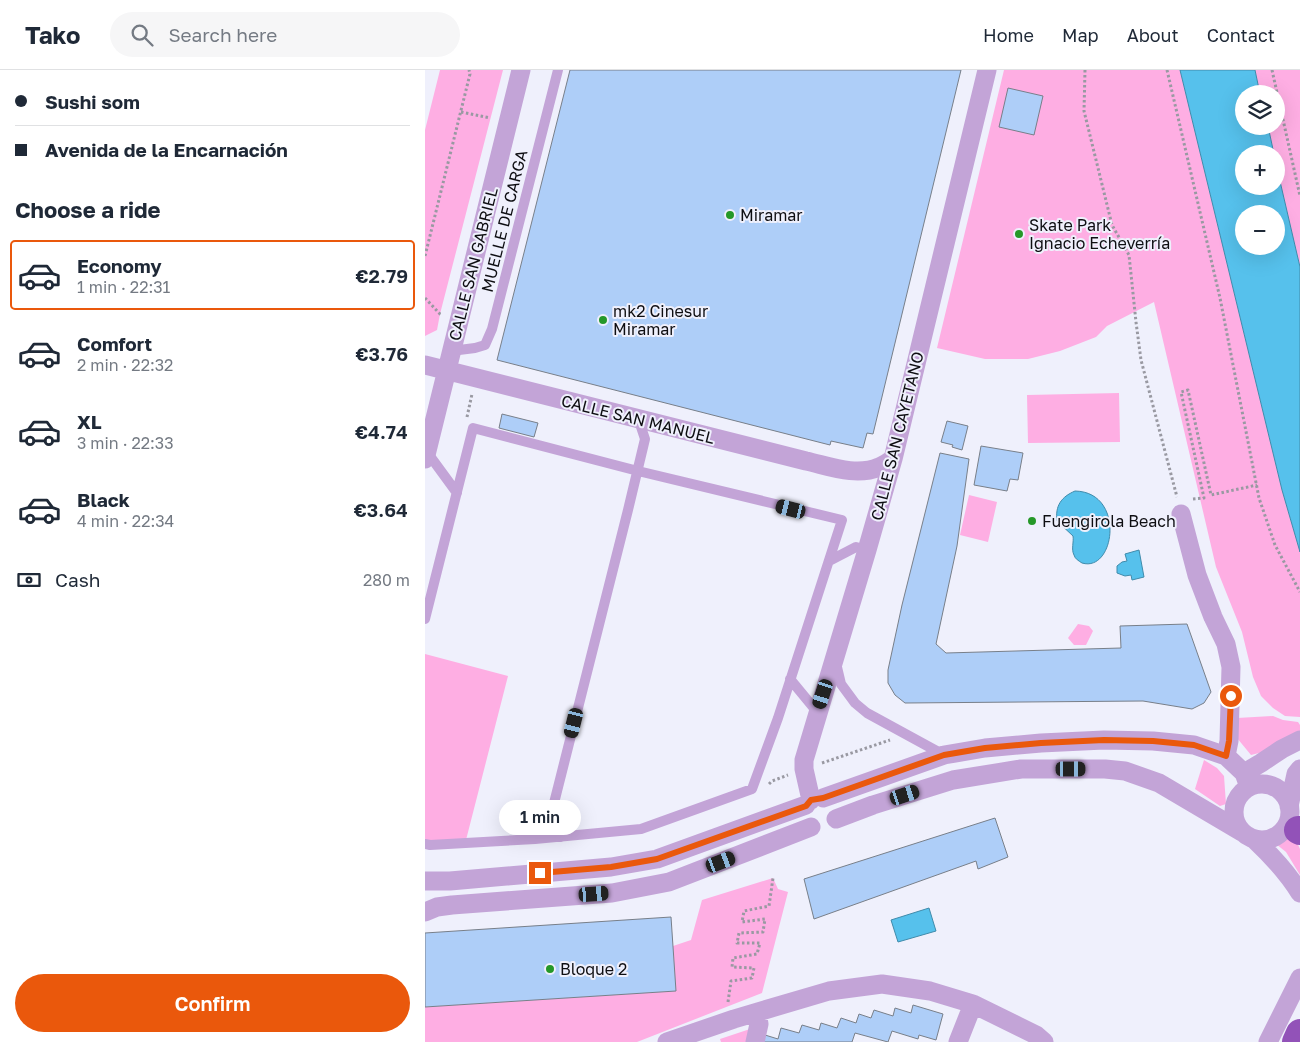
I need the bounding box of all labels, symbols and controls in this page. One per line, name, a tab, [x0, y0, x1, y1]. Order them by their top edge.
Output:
search box	[110, 12, 460, 57]
text: Tako	[25, 20, 80, 49]
icon: search	[128, 21, 156, 49]
text: Search here	[168, 23, 277, 46]
text: Home	[983, 24, 1034, 46]
text: Map	[1062, 24, 1099, 46]
text: About	[1127, 24, 1179, 46]
text: Contact	[1207, 24, 1275, 46]
map controls	[1235, 85, 1285, 255]
button: layers	[1235, 85, 1285, 135]
text: Sushi som	[45, 90, 140, 113]
text: Avenida de la Encarnación	[45, 138, 288, 161]
button: +	[1235, 145, 1285, 195]
street label: MUELLE DE CARGA	[477, 147, 531, 294]
street label: CALLE SAN GABRIEL	[444, 185, 502, 343]
text: Choose a ride	[15, 196, 161, 223]
place label: Miramar	[740, 205, 803, 225]
button: −	[1235, 205, 1285, 255]
marker: Miramar	[724, 209, 736, 221]
place label: Skate Park Ignacio Echeverría	[1029, 215, 1170, 253]
marker: Skate Park Ignacio Echeverría	[1013, 228, 1025, 240]
icon: car	[17, 253, 62, 298]
text: Economy	[77, 254, 162, 277]
text: €2.79	[356, 264, 408, 287]
text: 1 min · 22:31	[77, 277, 170, 297]
place label: mk2 Cinesur Miramar	[613, 301, 708, 339]
marker: mk2 Cinesur Miramar	[597, 314, 609, 326]
icon: car	[17, 331, 62, 376]
text: Comfort	[77, 332, 152, 355]
text: €3.76	[355, 342, 408, 365]
street label: CALLE SAN CAYETANO	[866, 349, 928, 523]
text: 2 min · 22:32	[77, 355, 173, 375]
street label: CALLE SAN MANUEL	[559, 390, 717, 448]
icon: car	[17, 409, 62, 454]
text: XL	[77, 410, 102, 433]
text: €4.74	[355, 420, 408, 443]
text: 3 min · 22:33	[77, 433, 174, 453]
icon: car	[17, 487, 62, 532]
text: Black	[77, 488, 130, 511]
text: €3.64	[354, 498, 408, 521]
car	[774, 498, 807, 520]
text: 4 min · 22:34	[77, 511, 174, 531]
place label: Fuengirola Beach	[1042, 511, 1176, 531]
marker: Fuengirola Beach	[1026, 515, 1038, 527]
icon: cash	[15, 566, 43, 594]
text: Cash	[55, 568, 100, 591]
text: 280 m	[363, 570, 410, 590]
car	[811, 677, 834, 711]
route start	[1220, 685, 1242, 707]
car	[563, 707, 584, 739]
car	[1056, 762, 1086, 777]
car	[888, 783, 921, 807]
callout: 1 min	[499, 800, 581, 836]
text: 1 min	[520, 807, 560, 827]
car	[704, 850, 737, 874]
route end	[529, 862, 551, 884]
car	[578, 885, 609, 903]
place label: Bloque 2	[560, 959, 627, 979]
marker: Bloque 2	[544, 963, 556, 975]
button: Confirm	[15, 974, 410, 1032]

